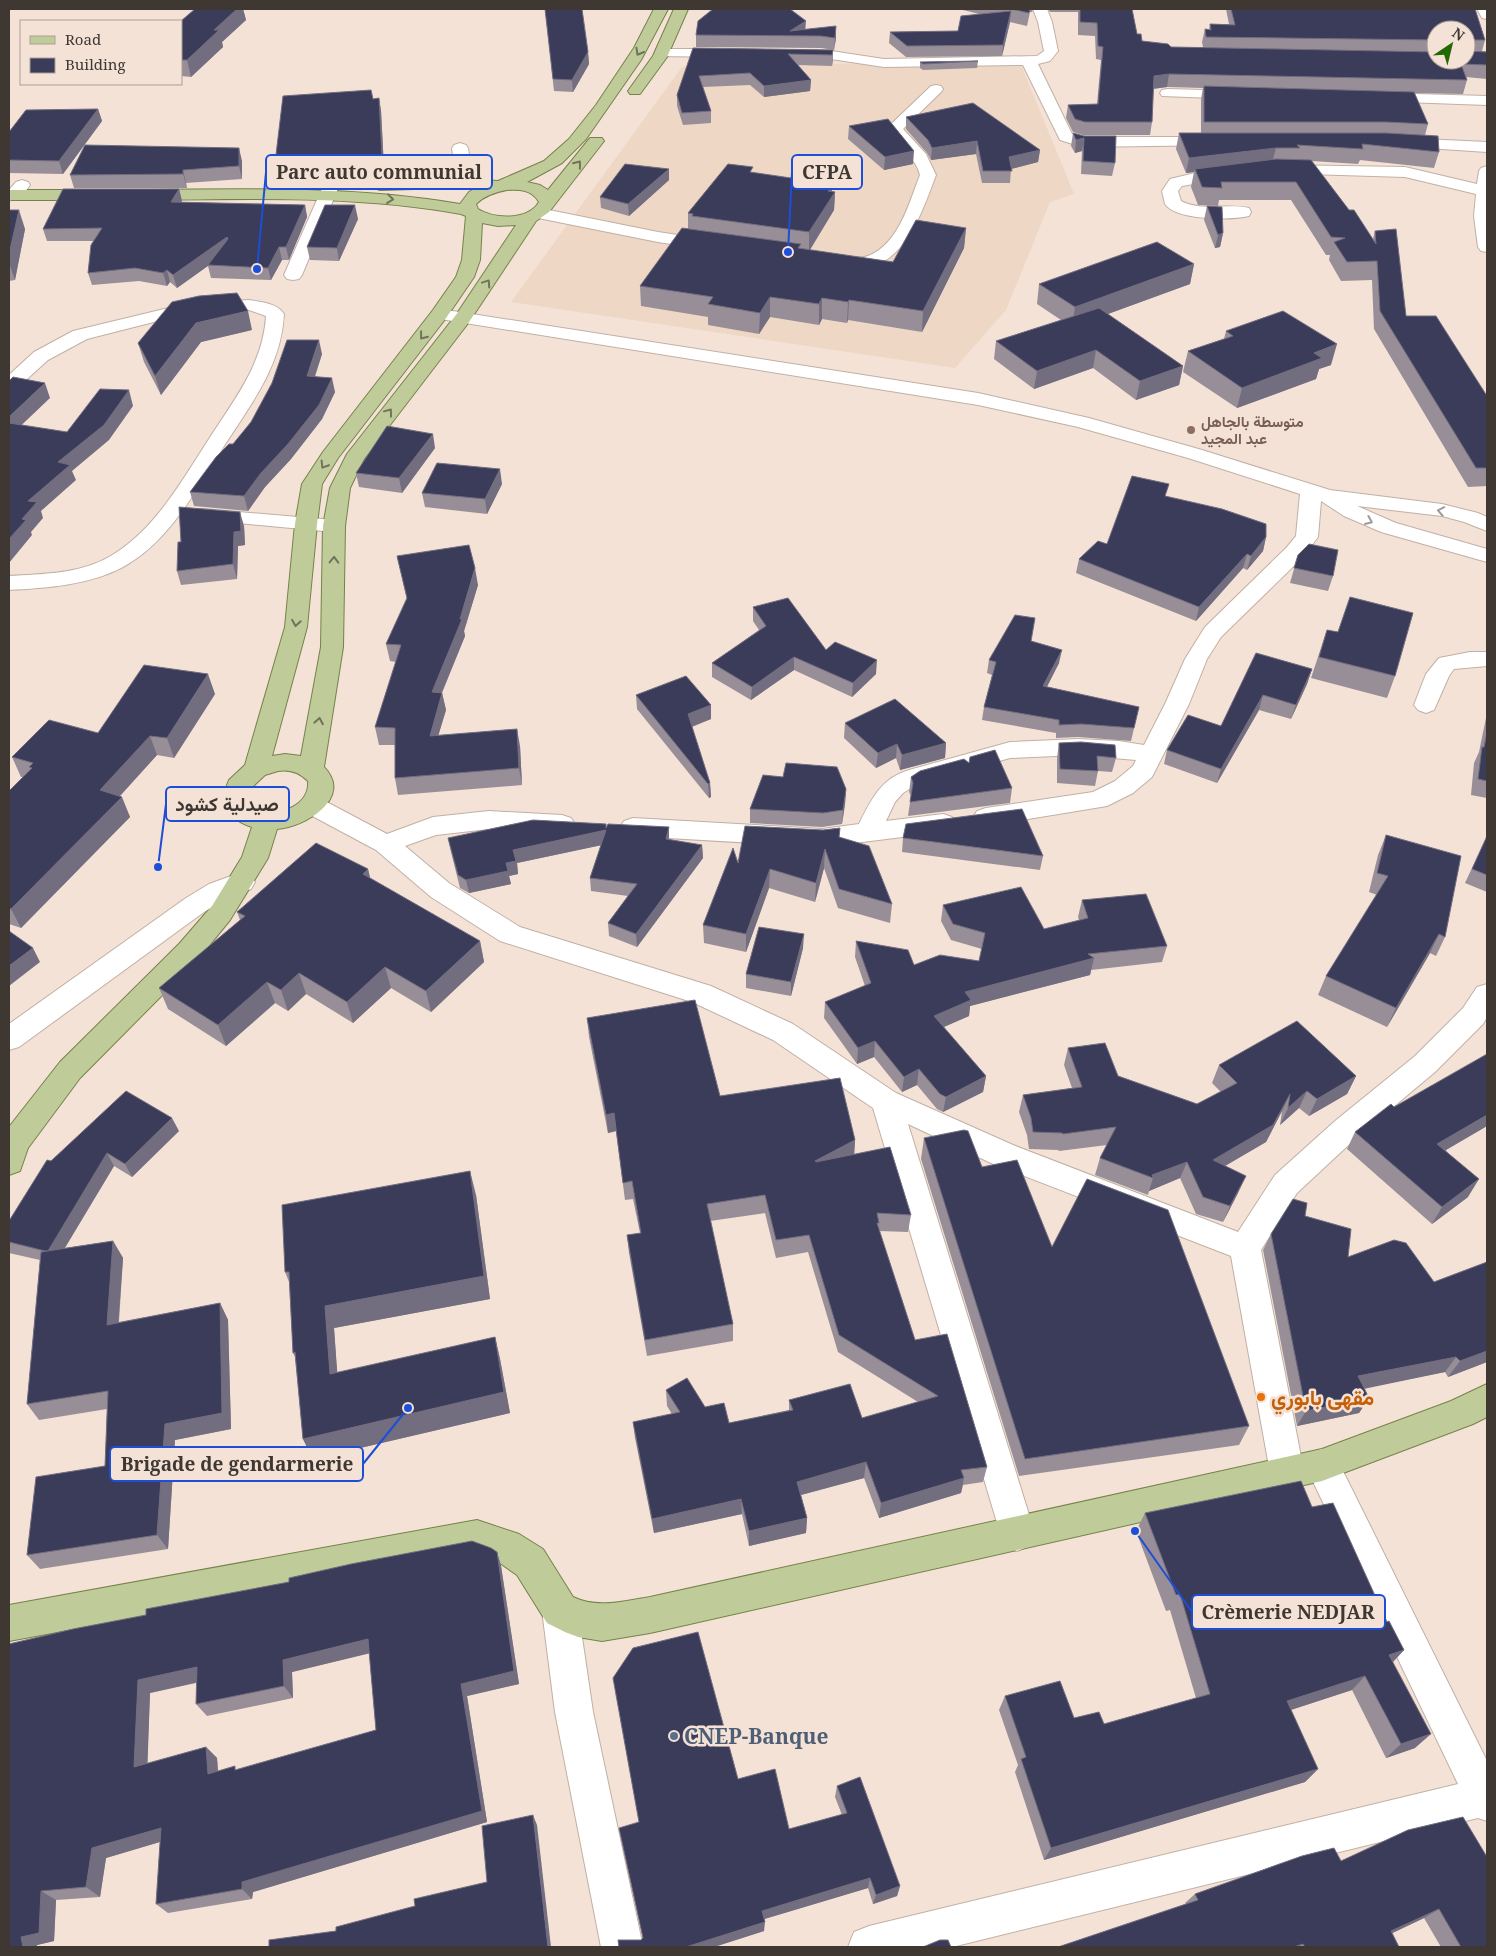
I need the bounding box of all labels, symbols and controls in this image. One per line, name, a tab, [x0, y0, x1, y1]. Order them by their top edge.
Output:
legend	[20, 20, 182, 85]
north arrow	[1426, 20, 1476, 70]
text: N	[1449, 23, 1469, 45]
text: Road	[65, 29, 101, 49]
one-way arrow	[635, 47, 645, 56]
text: Building	[65, 54, 126, 74]
callout: Parc auto communial	[266, 155, 492, 189]
callout: CFPA	[792, 155, 862, 189]
text: Parc auto communial	[276, 159, 482, 185]
text: CFPA	[802, 159, 853, 185]
one-way arrow	[572, 161, 580, 170]
one-way arrow	[386, 193, 394, 204]
one-way arrow	[481, 279, 490, 289]
one-way arrow	[420, 330, 428, 339]
one-way arrow	[383, 408, 392, 418]
place label: متوسطة بالجاهل عبد المجيد	[1201, 411, 1304, 448]
marker: متوسطة بالجاهل عبد المجيد	[1185, 424, 1197, 436]
one-way arrow	[321, 460, 330, 469]
one-way arrow	[1436, 506, 1445, 516]
one-way arrow	[1364, 515, 1373, 526]
one-way arrow	[329, 555, 339, 563]
one-way arrow	[291, 619, 301, 628]
one-way arrow	[314, 717, 324, 725]
callout: صيدلية كشود	[166, 787, 289, 821]
text: صيدلية كشود	[175, 791, 279, 817]
place label: مقهى بابوري	[1271, 1383, 1374, 1415]
marker: مقهى بابوري	[1255, 1391, 1267, 1403]
callout: Brigade de gendarmerie	[110, 1447, 363, 1481]
text: Brigade de gendarmerie	[121, 1451, 353, 1477]
callout: Crèmerie NEDJAR	[1192, 1595, 1385, 1629]
text: Crèmerie NEDJAR	[1202, 1599, 1375, 1625]
place label: CNEP-Banque	[684, 1722, 829, 1750]
marker: CNEP-Banque	[668, 1730, 680, 1742]

